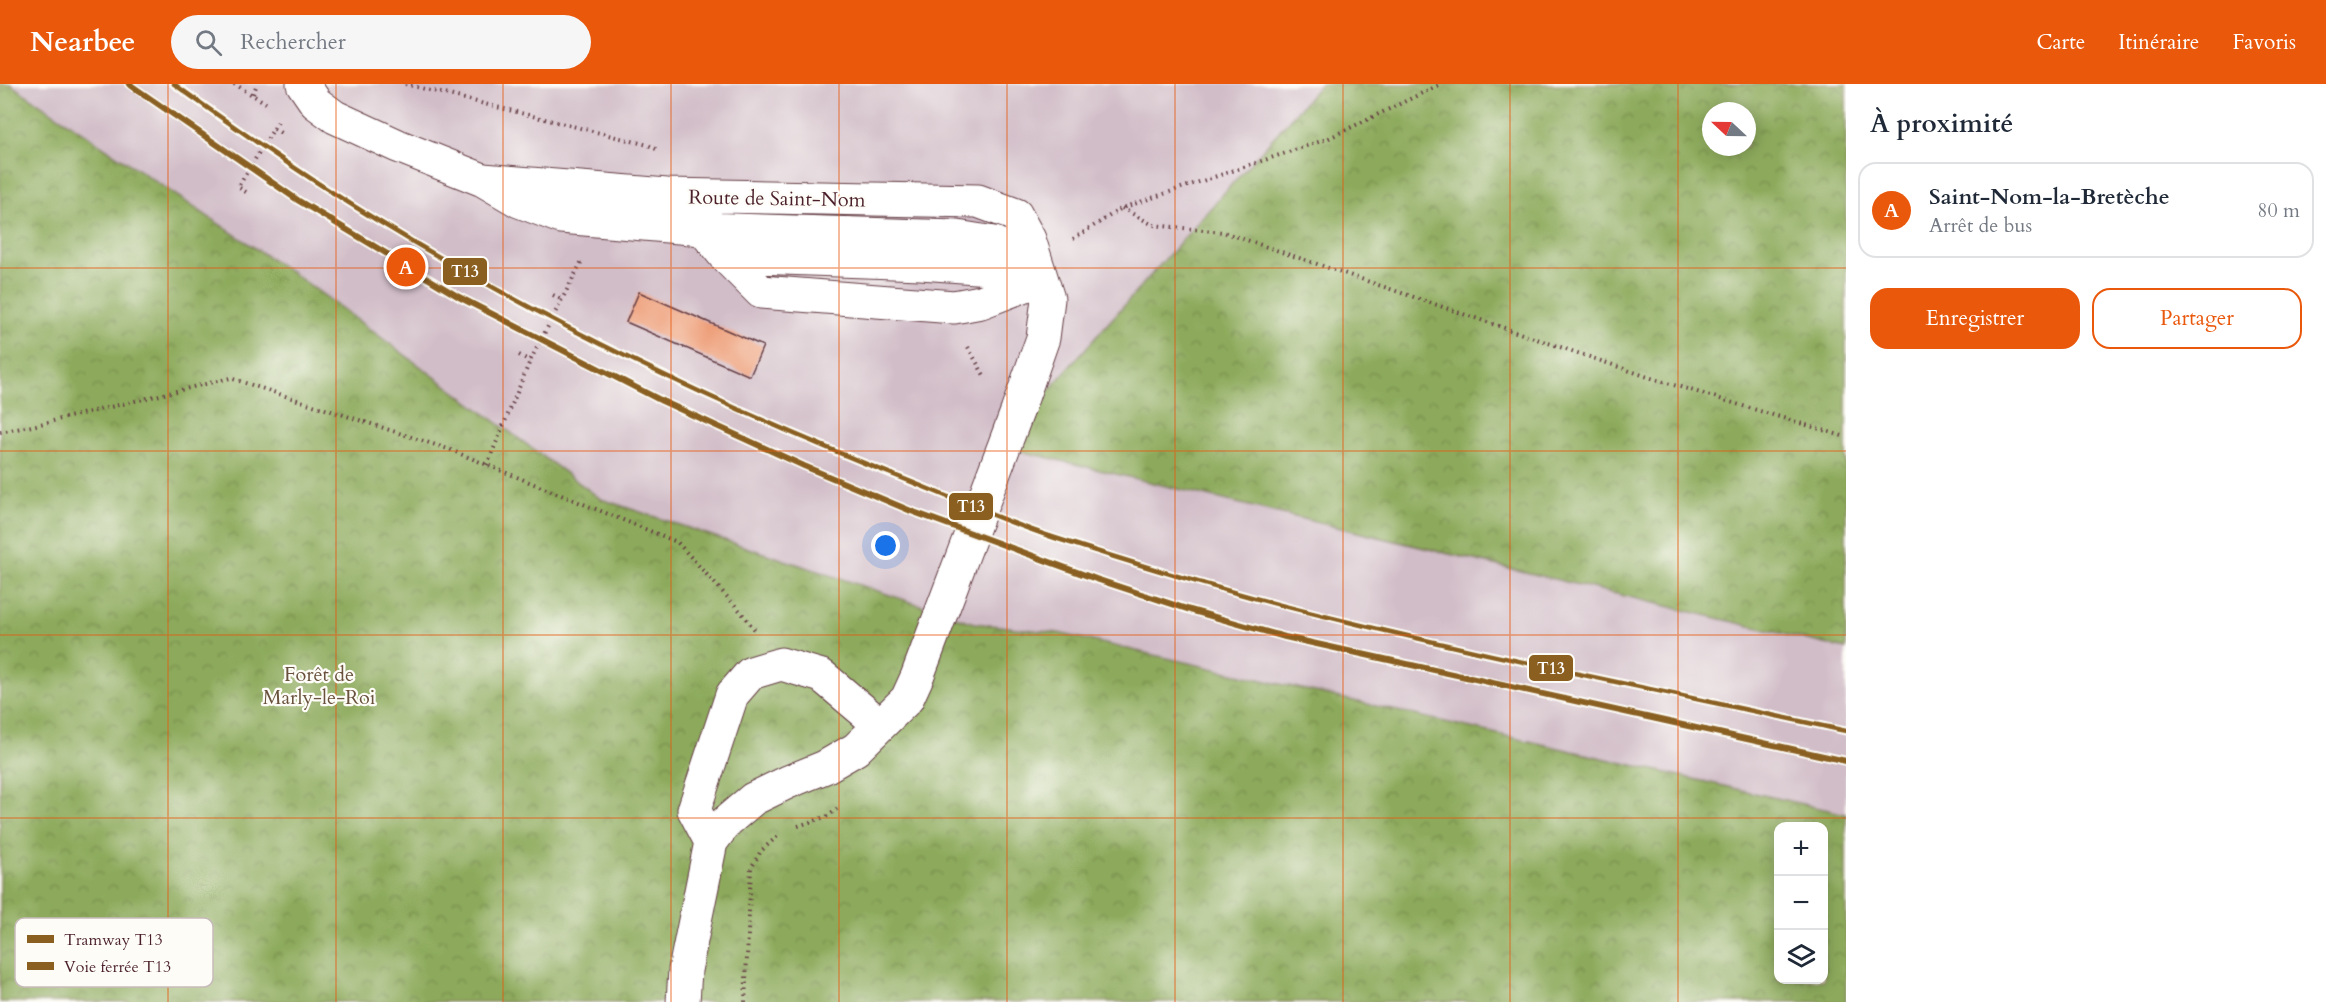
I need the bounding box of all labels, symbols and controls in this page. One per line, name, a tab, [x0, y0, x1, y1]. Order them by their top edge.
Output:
search box	[171, 15, 591, 69]
text: Nearbee	[30, 23, 135, 61]
icon: search	[192, 26, 225, 59]
text: Rechercher	[240, 27, 346, 57]
text: Carte	[2036, 28, 2085, 57]
text: Itinéraire	[2118, 28, 2199, 57]
text: Favoris	[2232, 28, 2296, 57]
north arrow	[1702, 102, 1756, 156]
text: À proximité	[1870, 106, 2013, 141]
text: Saint-Nom-la-Bretèche	[1929, 182, 2170, 212]
street label: Route de Saint-Nom	[688, 183, 866, 214]
text: A	[1884, 197, 1899, 224]
text: 80 m	[2257, 197, 2300, 224]
text: Arrêt de bus	[1929, 212, 2032, 239]
pin: A	[386, 244, 426, 290]
line badge: T13	[442, 257, 488, 286]
text: T13	[451, 261, 479, 283]
button: Enregistrer	[1870, 288, 2080, 349]
button: Partager	[2092, 288, 2302, 349]
line badge: T13	[948, 492, 994, 521]
text: T13	[957, 496, 985, 518]
your location	[871, 531, 900, 560]
line badge: T13	[1528, 654, 1574, 682]
text: T13	[1537, 658, 1565, 680]
park label: Forêt de Marly-le-Roi	[263, 661, 376, 711]
map controls	[1774, 822, 1828, 984]
button: +	[1774, 822, 1828, 876]
button: −	[1774, 876, 1828, 930]
legend	[15, 918, 213, 987]
text: Tramway T13	[64, 929, 163, 951]
button: layers	[1774, 930, 1828, 984]
text: Voie ferrée T13	[64, 956, 171, 978]

